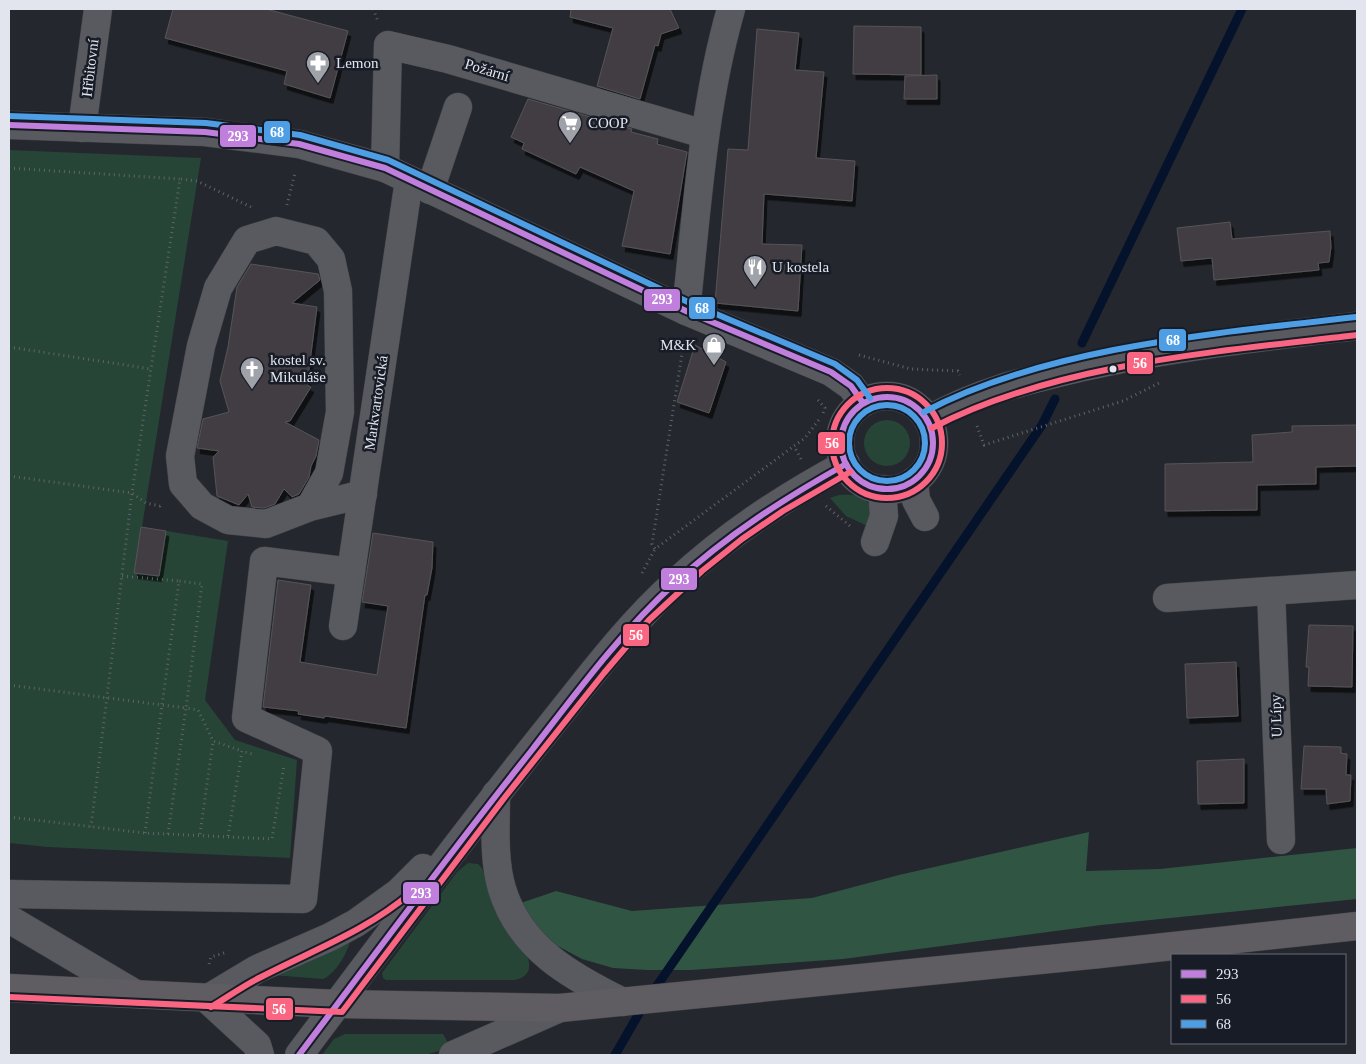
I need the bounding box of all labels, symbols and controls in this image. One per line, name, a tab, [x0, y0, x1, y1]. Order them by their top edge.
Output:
street label: Hřbitovní	[79, 38, 101, 98]
pharmacy icon: Lemon	[305, 50, 331, 84]
place label: Lemon	[336, 55, 379, 71]
street label: Požární	[463, 56, 511, 84]
supermarket icon: COOP	[557, 110, 583, 144]
place label: COOP	[588, 115, 628, 131]
line badge: 68	[263, 120, 291, 144]
line badge: 293	[219, 124, 257, 148]
text: 68	[270, 125, 284, 140]
text: 293	[228, 129, 249, 144]
restaurant icon: U kostela	[742, 254, 768, 288]
place label: U kostela	[772, 259, 829, 275]
line badge: 293	[643, 288, 681, 312]
text: 293	[652, 292, 673, 307]
line badge: 68	[688, 296, 716, 320]
text: 68	[695, 301, 709, 316]
line badge: 68	[1158, 328, 1187, 352]
shop icon: M&K	[701, 332, 727, 366]
text: 68	[1166, 333, 1180, 348]
place label: M&K	[660, 337, 696, 353]
line badge: 56	[1126, 351, 1154, 375]
place label: kostel sv. Mikuláše	[270, 352, 326, 385]
street label: Markvartovická	[361, 354, 391, 452]
church icon: kostel sv. Mikuláše	[239, 356, 265, 390]
text: 56	[1133, 356, 1147, 371]
unlabelled marker	[1108, 364, 1118, 374]
line badge: 56	[817, 431, 846, 455]
text: 56	[825, 436, 839, 451]
line badge: 293	[660, 567, 698, 591]
text: 293	[669, 572, 690, 587]
line badge: 56	[622, 623, 650, 647]
text: 56	[629, 628, 643, 643]
street label: U Lípy	[1267, 694, 1285, 738]
line badge: 293	[402, 881, 440, 905]
text: 293	[411, 886, 432, 901]
legend	[1171, 954, 1346, 1044]
text: 293	[1216, 966, 1239, 982]
text: 56	[1216, 991, 1232, 1007]
line badge: 56	[265, 997, 294, 1021]
text: 56	[272, 1002, 286, 1017]
text: 68	[1216, 1016, 1231, 1032]

